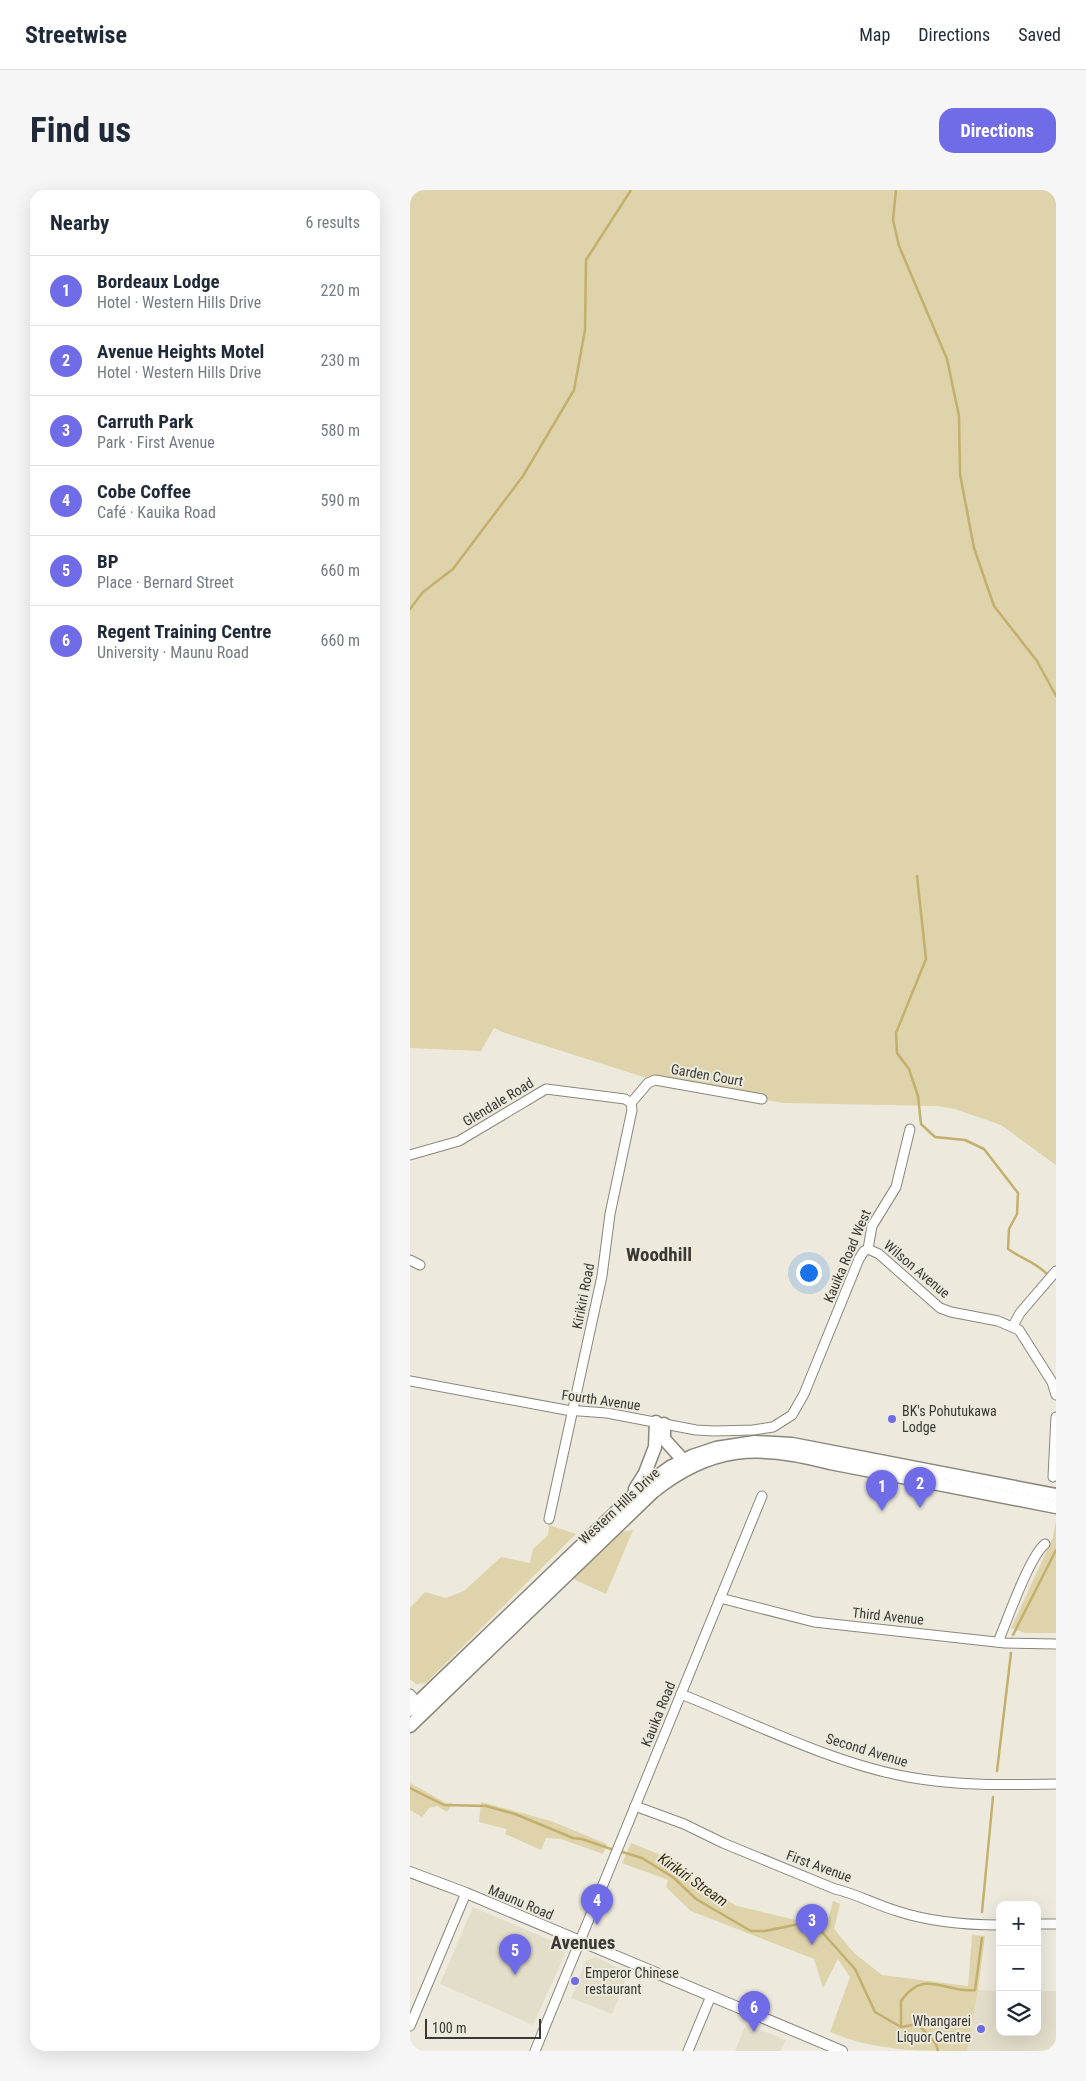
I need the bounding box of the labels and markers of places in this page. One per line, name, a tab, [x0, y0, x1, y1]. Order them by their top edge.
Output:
place label: BK's Pohutukawa Lodge	[902, 1403, 997, 1435]
marker: BK's Pohutukawa Lodge	[886, 1413, 898, 1425]
pin: 2	[904, 1467, 936, 1508]
pin: 1	[866, 1470, 898, 1511]
pin: 4	[581, 1884, 613, 1925]
pin: 3	[796, 1904, 828, 1945]
pin: 5	[499, 1934, 531, 1975]
place label: Emperor Chinese restaurant	[585, 1965, 679, 1997]
marker: Emperor Chinese restaurant	[569, 1975, 581, 1987]
pin: 6	[738, 1991, 770, 2032]
place label: Whangarei Liquor Centre	[897, 2013, 971, 2045]
marker: Whangarei Liquor Centre	[975, 2023, 987, 2035]

